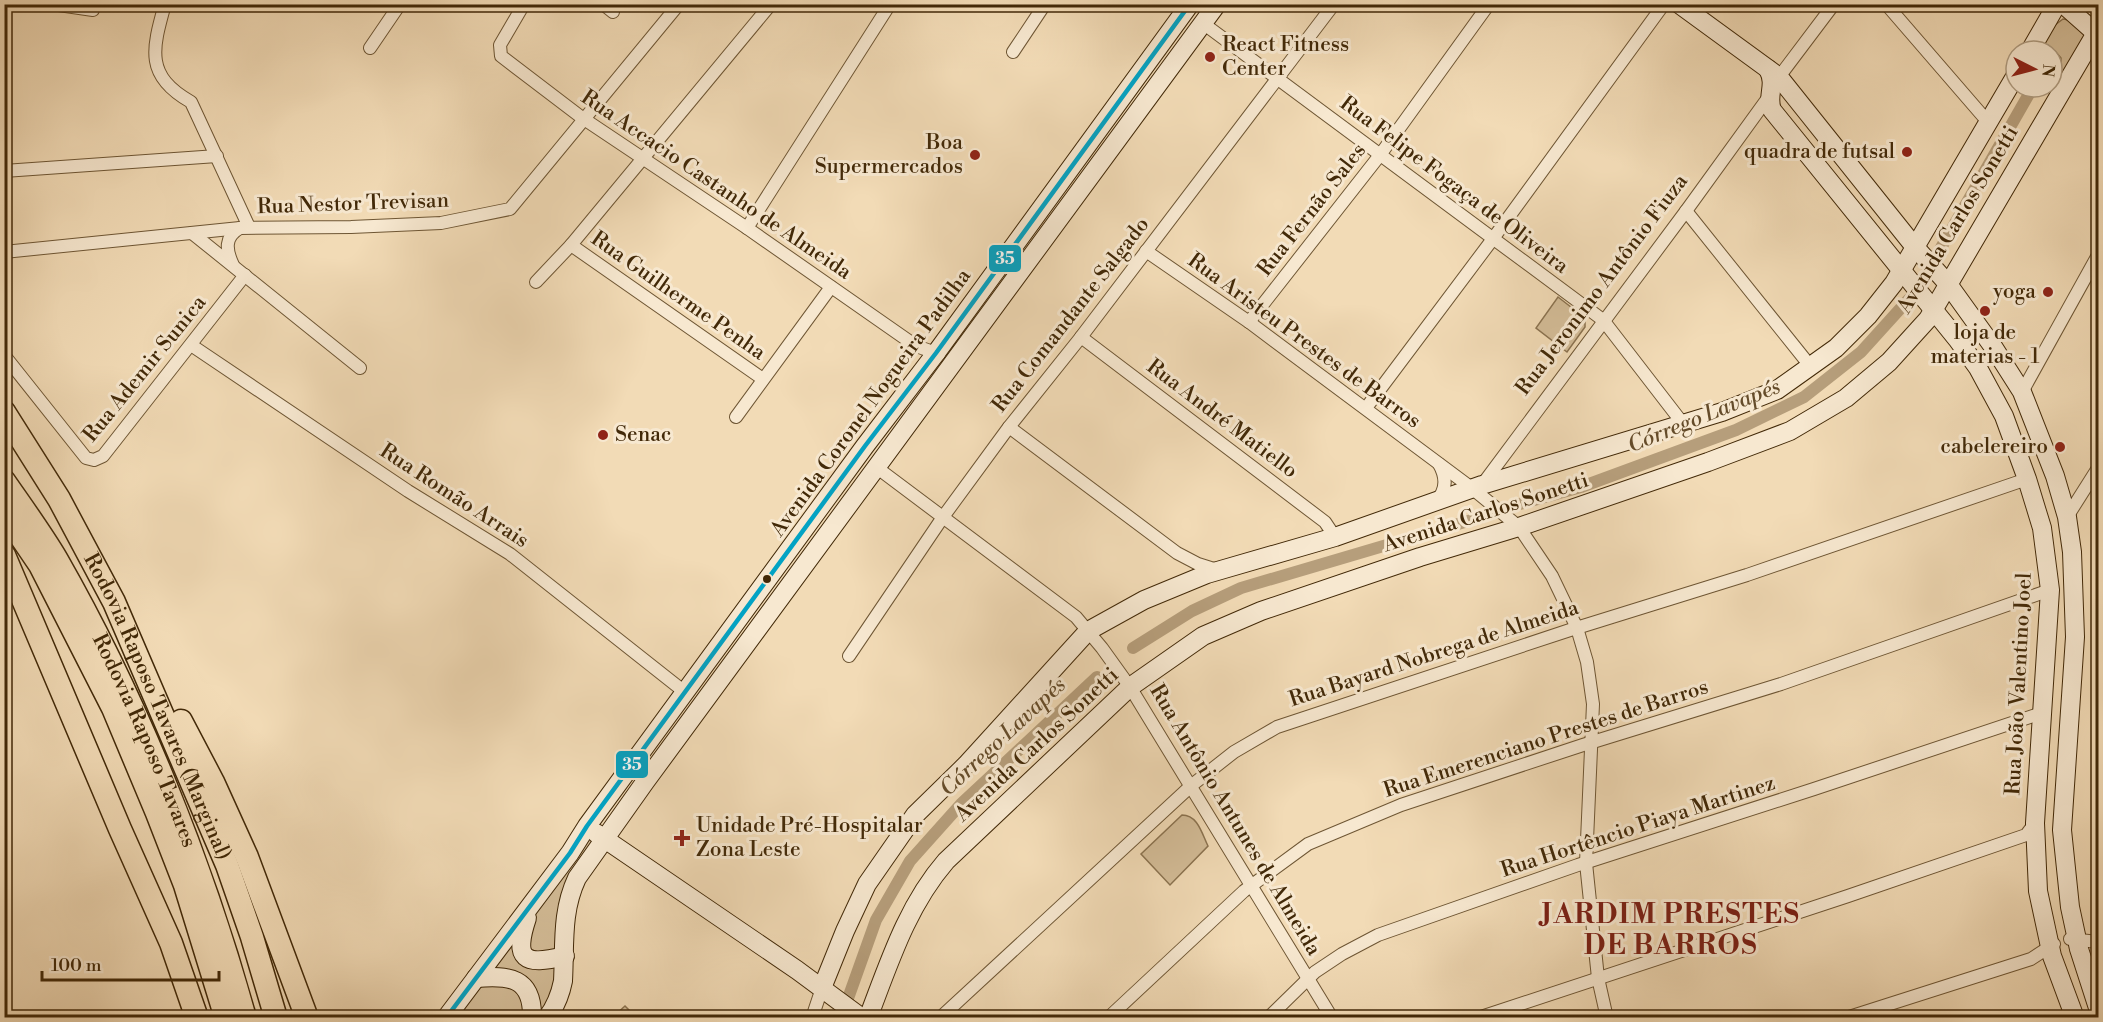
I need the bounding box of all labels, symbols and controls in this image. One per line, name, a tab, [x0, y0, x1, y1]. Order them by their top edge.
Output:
place label: React Fitness Center	[1222, 32, 1349, 82]
north arrow	[2004, 39, 2064, 99]
marker: React Fitness Center	[1203, 50, 1217, 64]
text: N	[2037, 63, 2059, 78]
street label: Rua Accacio Castanho de Almeida	[576, 85, 857, 286]
street label: Rua Felipe Fogaça de Oliveira	[1335, 91, 1574, 280]
street label: Avenida Carlos Sonetti	[1891, 121, 2024, 320]
place label: Boa Supermercados	[815, 130, 963, 180]
street label: Rua Fernão Sales	[1252, 138, 1372, 282]
place label: quadra de futsal	[1744, 139, 1895, 165]
marker: quadra de futsal	[1900, 145, 1914, 159]
marker: Boa Supermercados	[968, 148, 982, 162]
street label: Rua Jeronimo Antônio Fiuza	[1510, 169, 1694, 401]
street label: Rua Nestor Trevisan	[257, 188, 450, 220]
street label: Rua Comandante Salgado	[987, 212, 1155, 418]
street label: Rua Guilherme Penha	[586, 226, 771, 366]
line badge: 35	[988, 244, 1022, 273]
street label: Rua Aristeu Prestes de Barros	[1182, 248, 1426, 434]
text: 35	[995, 249, 1015, 269]
street label: Avenida Coronel Nogueira Padilha	[765, 264, 977, 543]
place label: yoga	[1992, 279, 2036, 305]
marker: yoga	[2041, 285, 2055, 299]
street label: Rua Ademir Sunica	[78, 290, 212, 448]
marker: loja de materias - 1	[1978, 304, 1992, 318]
place label: loja de materias - 1	[1930, 320, 2040, 370]
street label: Rua André Matiello	[1141, 354, 1303, 484]
water label: Córrego Lavapés	[1624, 373, 1784, 459]
place label: Senac	[615, 422, 671, 448]
marker: Senac	[596, 428, 610, 442]
place label: cabelereiro	[1940, 434, 2048, 460]
street label: Rua Romão Arrais	[375, 438, 533, 554]
marker: cabelereiro	[2053, 440, 2067, 454]
street label: Avenida Carlos Sonetti	[1379, 467, 1592, 559]
street label: Rodovia Raposo Tavares (Marginal)	[77, 550, 235, 864]
street label: Rua João Valentino Joel	[2000, 572, 2038, 796]
unlabelled marker	[761, 573, 773, 585]
street label: Rua Bayard Nobrega de Almeida	[1286, 595, 1582, 713]
street label: Rodovia Raposo Tavares	[84, 631, 200, 851]
street label: Avenida Carlos Sonetti	[949, 662, 1124, 828]
water label: Córrego Lavapés	[934, 672, 1072, 802]
street label: Rua Emerenciano Prestes de Barros	[1380, 674, 1712, 804]
street label: Rua Antônio Antunes de Almeida	[1144, 680, 1327, 961]
line badge: 35	[615, 750, 649, 779]
text: 35	[622, 755, 642, 775]
street label: Rua Hortêncio Piaya Martinez	[1497, 770, 1779, 884]
place label: Unidade Pré-Hospitalar Zona Leste	[696, 813, 923, 863]
marker: Unidade Pré-Hospitalar Zona Leste	[673, 829, 691, 847]
district label: JARDIM PRESTES DE BARROS	[1538, 898, 1800, 963]
scale bar	[42, 944, 219, 982]
text: 100 m	[51, 954, 102, 977]

